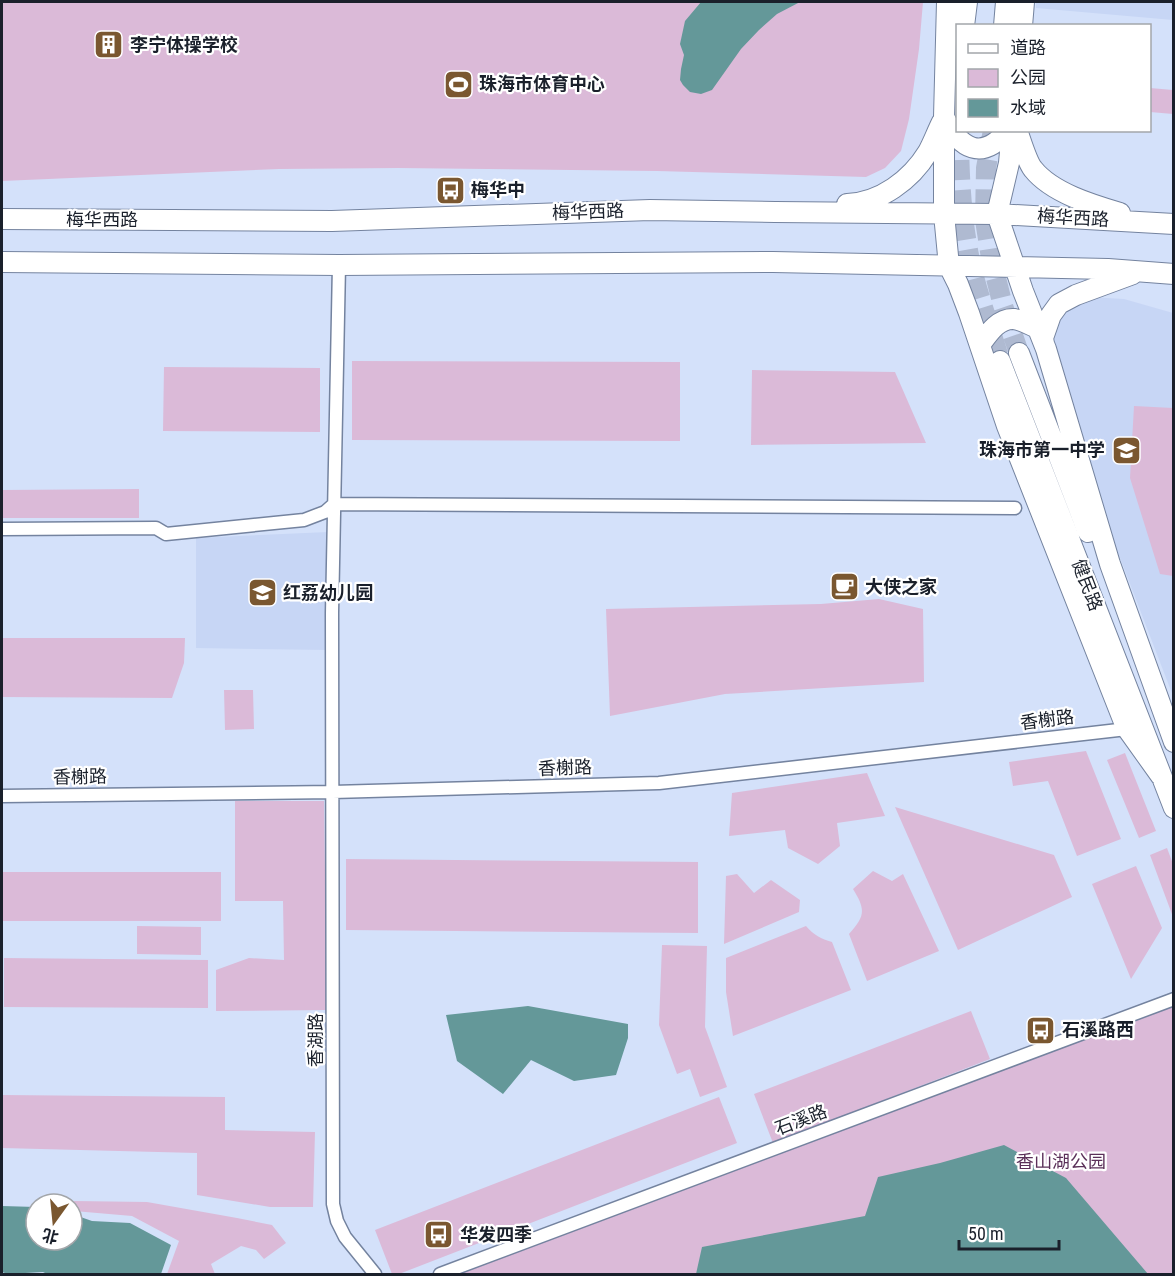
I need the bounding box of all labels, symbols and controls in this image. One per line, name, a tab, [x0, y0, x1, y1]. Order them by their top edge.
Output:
legend	[956, 24, 1151, 132]
building icon: 李宁体操学校	[93, 29, 125, 61]
place label: 李宁体操学校	[130, 34, 238, 55]
text: 道路	[1010, 37, 1046, 58]
text: 公园	[1010, 67, 1046, 88]
sports icon: 珠海市体育中心	[442, 68, 474, 100]
place label: 珠海市体育中心	[479, 73, 605, 94]
text: 水域	[1010, 97, 1046, 118]
bus stop icon: 梅华中	[434, 174, 466, 206]
place label: 梅华中	[471, 179, 525, 200]
street label: 梅华西路	[552, 200, 624, 223]
street label: 梅华西路	[1037, 205, 1110, 230]
street label: 梅华西路	[66, 209, 138, 230]
school or university icon: 珠海市第一中学	[1110, 434, 1142, 466]
place label: 珠海市第一中学	[979, 439, 1105, 460]
street label: 健民路	[1068, 556, 1107, 614]
cafe icon: 大侠之家	[828, 571, 860, 603]
place label: 大侠之家	[865, 576, 937, 597]
school or university icon: 红荔幼儿园	[246, 577, 278, 609]
place label: 红荔幼儿园	[283, 582, 373, 603]
street label: 香榭路	[1019, 706, 1075, 733]
street label: 香榭路	[538, 756, 592, 779]
street label: 香榭路	[53, 766, 107, 787]
street label: 香湖路	[305, 1013, 326, 1067]
bus stop icon: 石溪路西	[1025, 1014, 1057, 1046]
place label: 石溪路西	[1062, 1019, 1134, 1040]
street label: 石溪路	[772, 1100, 830, 1139]
park label: 香山湖公园	[1016, 1151, 1106, 1172]
north arrow	[24, 1192, 84, 1252]
scale bar	[959, 1213, 1060, 1251]
bus stop icon: 华发四季	[423, 1219, 455, 1251]
text: 50 m	[968, 1223, 1003, 1244]
place label: 华发四季	[460, 1224, 532, 1245]
text: 北	[40, 1225, 60, 1247]

